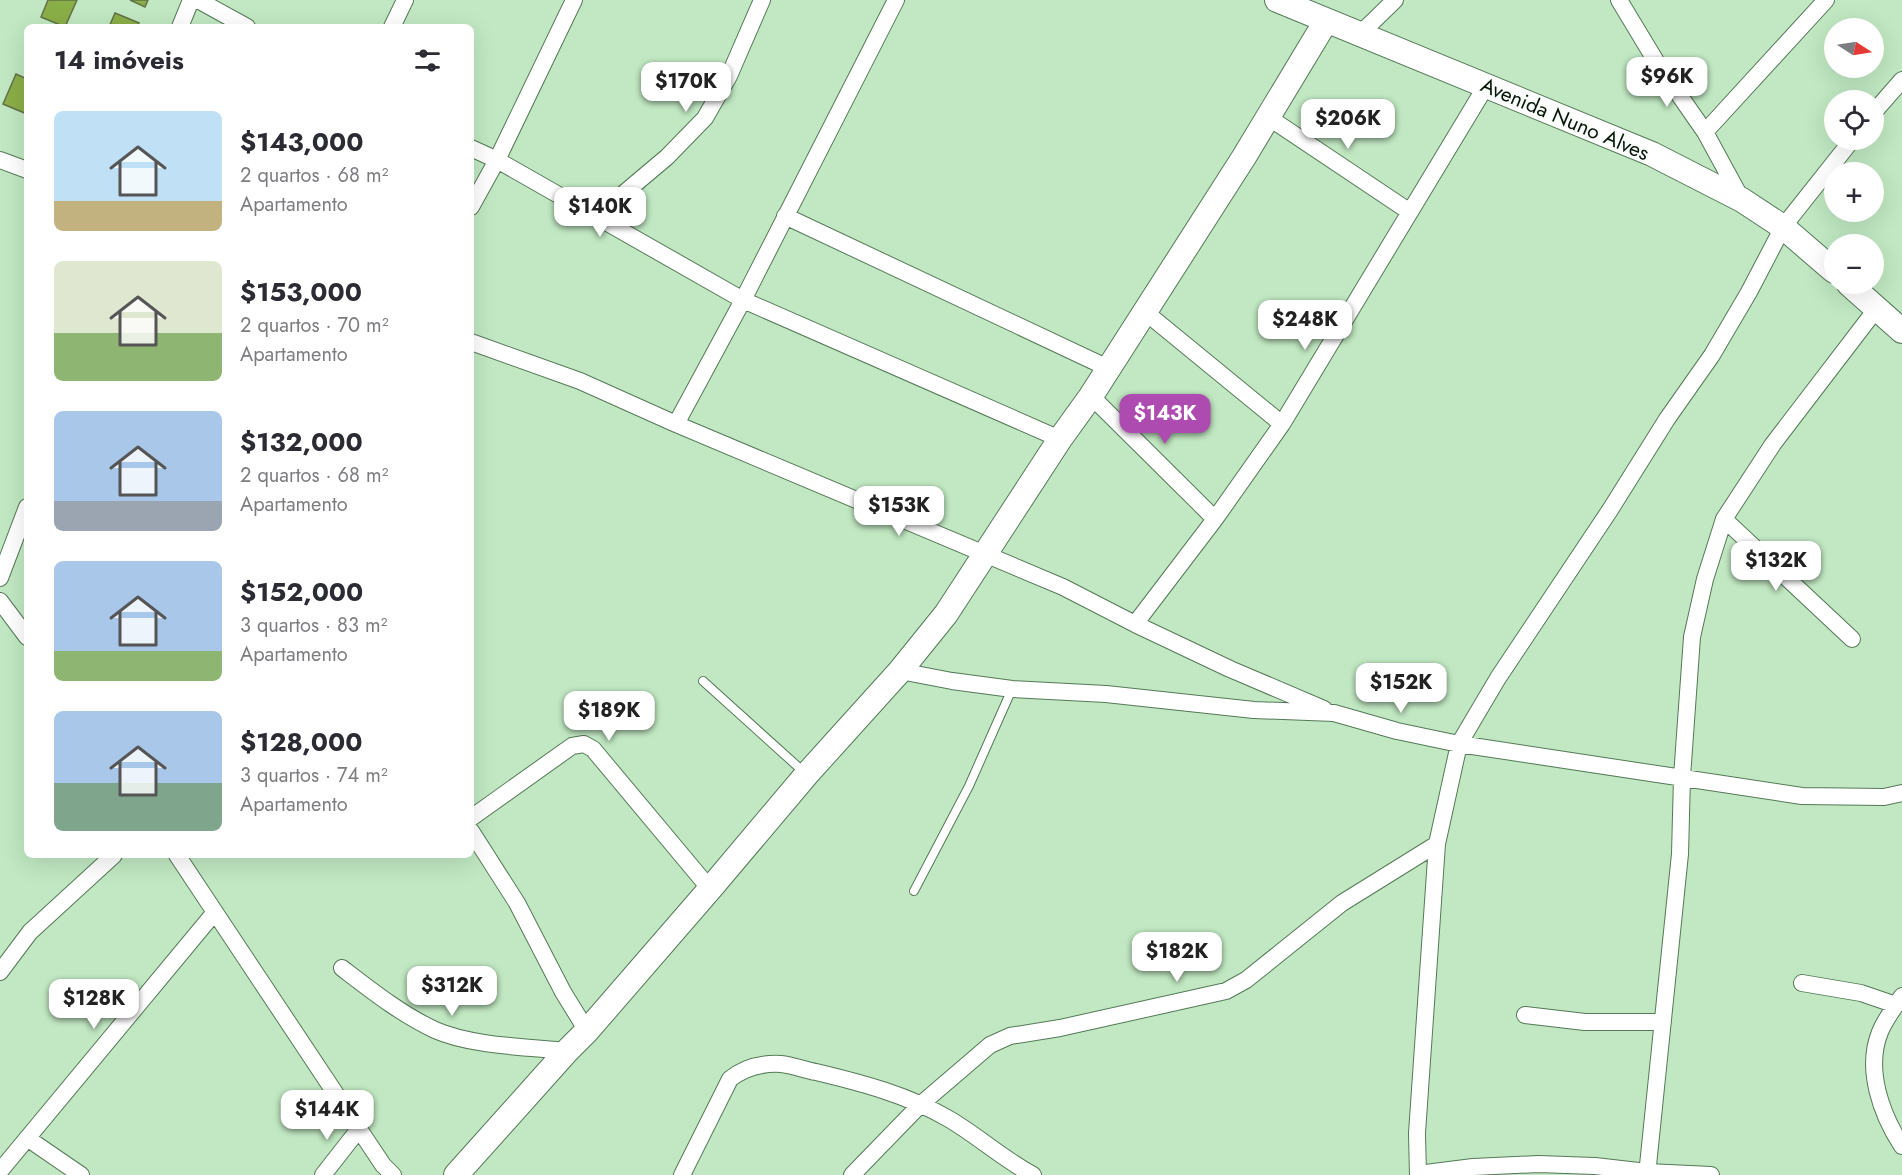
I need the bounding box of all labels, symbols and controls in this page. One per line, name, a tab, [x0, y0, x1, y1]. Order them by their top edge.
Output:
north arrow	[1824, 18, 1884, 78]
map controls	[1824, 18, 1884, 294]
text: 14 imóveis	[54, 41, 184, 79]
icon: filters	[411, 44, 444, 77]
pin: $96K	[1631, 57, 1703, 108]
pin: $170K	[644, 62, 728, 113]
text: $96K	[1640, 62, 1694, 91]
text: $170K	[655, 67, 717, 96]
street label: Avenida Nuno Alves	[1476, 70, 1654, 168]
button: locate	[1824, 90, 1884, 150]
pin: $206K	[1306, 99, 1390, 150]
text: $206K	[1315, 104, 1381, 133]
text: $143,000	[240, 123, 363, 161]
icon: home	[102, 135, 174, 207]
text: 2 quartos · 68 m²	[240, 161, 389, 190]
button: +	[1824, 162, 1884, 222]
pin: $140K	[558, 187, 642, 238]
text: Apartamento	[240, 190, 348, 219]
text: $140K	[568, 192, 632, 221]
button: −	[1824, 234, 1884, 294]
text: $153,000	[240, 273, 362, 311]
icon: home	[102, 285, 174, 357]
pin: $248K	[1263, 300, 1347, 351]
text: $248K	[1272, 305, 1338, 334]
text: 2 quartos · 70 m²	[240, 311, 389, 340]
text: Apartamento	[240, 340, 348, 369]
pin: $143K	[1123, 394, 1207, 445]
text: $143K	[1134, 399, 1196, 428]
text: $132,000	[240, 423, 363, 461]
icon: home	[102, 435, 174, 507]
text: 2 quartos · 68 m²	[240, 461, 389, 490]
pin: $153K	[857, 486, 941, 537]
text: Apartamento	[240, 490, 348, 519]
text: $153K	[868, 491, 930, 520]
pin: $132K	[1734, 541, 1818, 592]
text: $132K	[1745, 546, 1807, 575]
text: $152,000	[240, 573, 363, 611]
icon: home	[102, 585, 174, 657]
text: 3 quartos · 83 m²	[240, 611, 387, 640]
text: Apartamento	[240, 640, 348, 669]
pin: $152K	[1359, 663, 1443, 714]
text: $152K	[1370, 668, 1432, 697]
pin: $189K	[567, 691, 651, 742]
text: $189K	[578, 696, 640, 725]
text: $128,000	[240, 723, 362, 761]
icon: home	[102, 735, 174, 807]
text: 3 quartos · 74 m²	[240, 761, 388, 790]
text: Apartamento	[240, 790, 348, 819]
pin: $182K	[1135, 932, 1219, 983]
text: $182K	[1146, 937, 1208, 966]
pin: $312K	[410, 966, 494, 1017]
text: $312K	[421, 971, 483, 1000]
pin: $128K	[52, 979, 136, 1030]
text: $128K	[63, 984, 125, 1013]
pin: $144K	[285, 1090, 369, 1141]
text: $144K	[295, 1095, 359, 1124]

